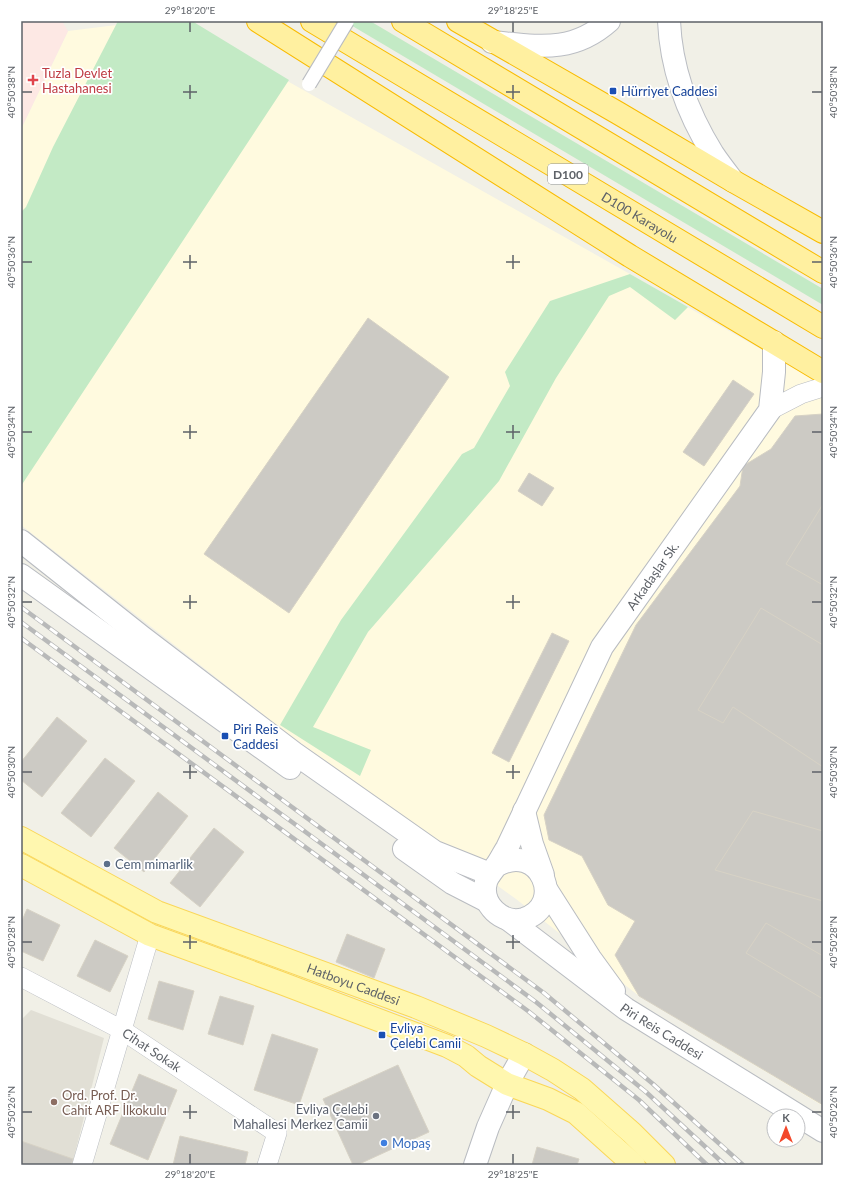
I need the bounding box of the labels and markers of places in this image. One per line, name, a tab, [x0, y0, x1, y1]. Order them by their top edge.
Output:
place label: Tuzla Devlet Hastahanesi	[42, 65, 112, 96]
marker: Tuzla Devlet Hastahanesi	[27, 74, 39, 86]
place label: Hürriyet Caddesi	[621, 83, 717, 99]
marker: Hürriyet Caddesi	[608, 86, 618, 96]
place label: Piri Reis Caddesi	[233, 721, 279, 752]
marker: Piri Reis Caddesi	[220, 731, 230, 741]
place label: Cem mimarlik	[115, 856, 193, 872]
marker: Cem mimarlik	[102, 859, 112, 869]
place label: Evliya Çelebi Camii	[390, 1020, 461, 1051]
marker: Evliya Çelebi Camii	[377, 1030, 387, 1040]
place label: Ord. Prof. Dr. Cahit ARF İlkokulu	[62, 1087, 167, 1118]
marker: Ord. Prof. Dr. Cahit ARF İlkokulu	[49, 1097, 59, 1107]
place label: Evliya Çelebi Mahallesi Merkez Camii	[233, 1101, 368, 1132]
marker: Evliya Çelebi Mahallesi Merkez Camii	[371, 1111, 381, 1121]
place label: Mopaş	[392, 1135, 431, 1151]
marker: Mopaş	[379, 1138, 389, 1148]

